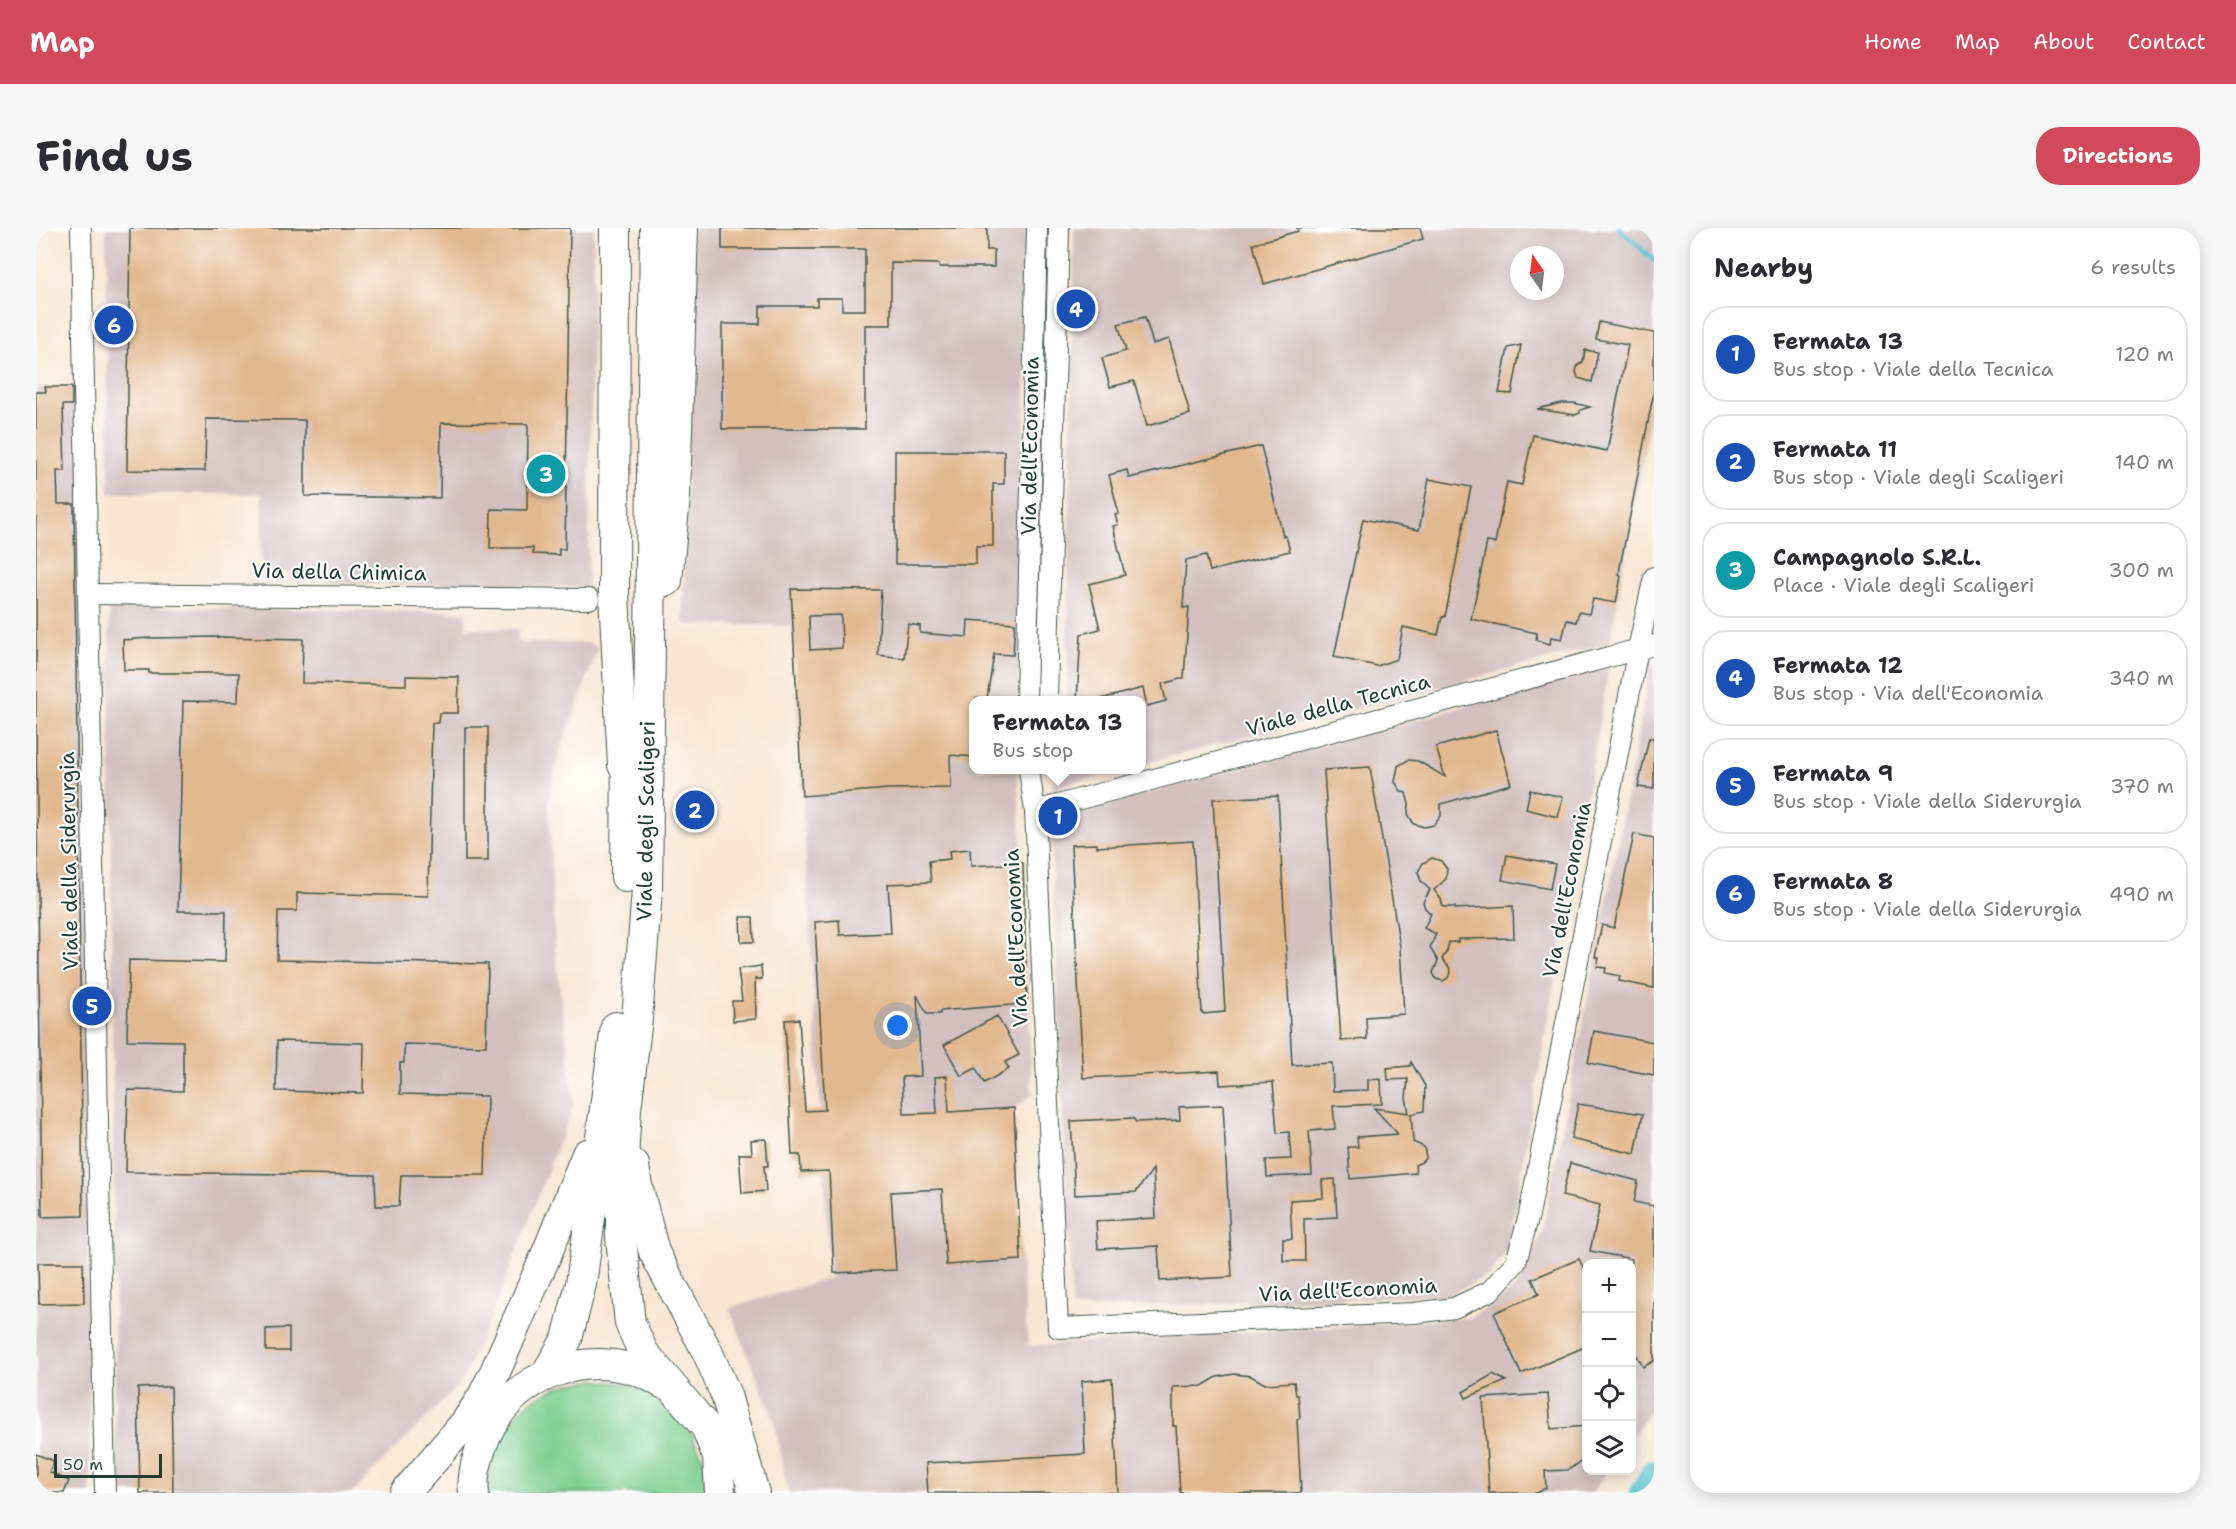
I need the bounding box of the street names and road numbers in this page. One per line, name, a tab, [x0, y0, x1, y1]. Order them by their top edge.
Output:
street label: Via dell'Economia	[1014, 356, 1046, 536]
street label: Via della Chimica	[251, 556, 427, 588]
street label: Viale della Tecnica	[1243, 667, 1433, 743]
street label: Viale degli Scaligeri	[630, 720, 662, 922]
street label: Viale della Siderurgia	[53, 751, 85, 971]
street label: Via dell'Economia	[1536, 800, 1598, 980]
street label: Via dell'Economia	[997, 848, 1035, 1028]
street label: Via dell'Economia	[1258, 1271, 1438, 1309]

